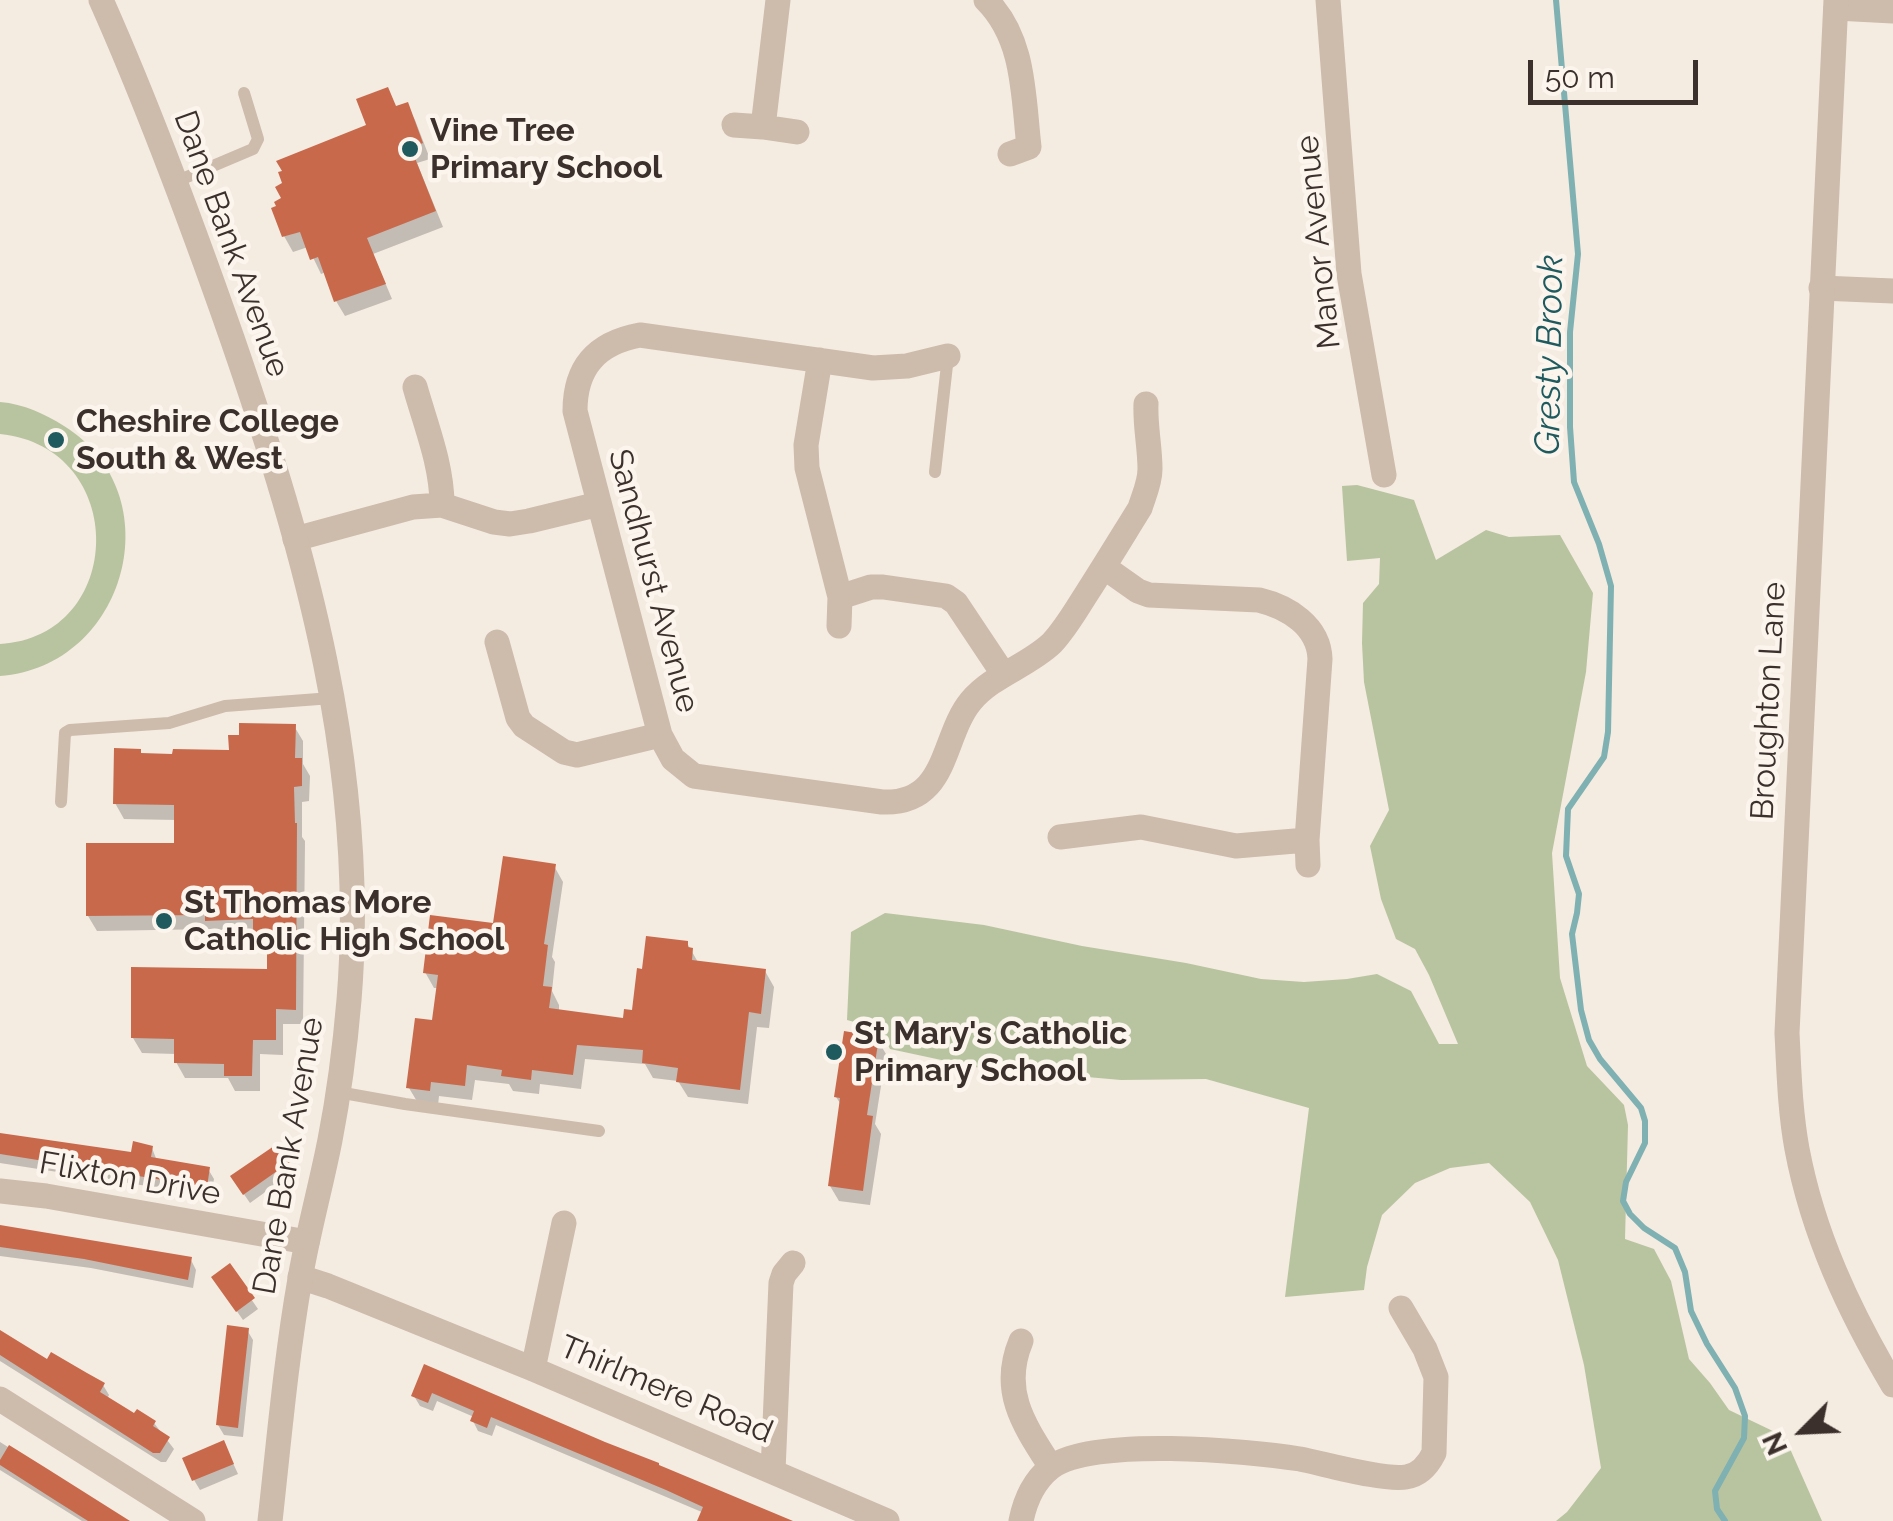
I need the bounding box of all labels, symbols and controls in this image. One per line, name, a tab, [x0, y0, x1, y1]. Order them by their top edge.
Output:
scale bar	[1533, 40, 1703, 102]
text: 50 m	[1545, 60, 1615, 95]
street label: Dane Bank Avenue	[165, 106, 297, 382]
place label: Vine Tree Primary School	[430, 112, 662, 187]
street label: Manor Avenue	[1289, 133, 1349, 351]
marker: Vine Tree Primary School	[399, 138, 421, 160]
water label: Gresty Brook	[1527, 254, 1573, 456]
place label: Cheshire College South & West	[76, 403, 339, 478]
marker: Cheshire College South & West	[45, 429, 67, 451]
street label: Sandhurst Avenue	[599, 445, 707, 717]
street label: Broughton Lane	[1744, 581, 1794, 821]
place label: St Thomas More Catholic High School	[184, 884, 504, 959]
marker: St Thomas More Catholic High School	[153, 910, 175, 932]
street label: Dane Bank Avenue	[246, 1014, 332, 1298]
place label: St Mary's Catholic Primary School	[854, 1015, 1127, 1090]
marker: St Mary's Catholic Primary School	[823, 1041, 845, 1063]
street label: Flixton Drive	[36, 1144, 224, 1214]
street label: Thirlmere Road	[554, 1328, 778, 1452]
north arrow	[1753, 1381, 1853, 1481]
text: N	[1756, 1427, 1795, 1460]

